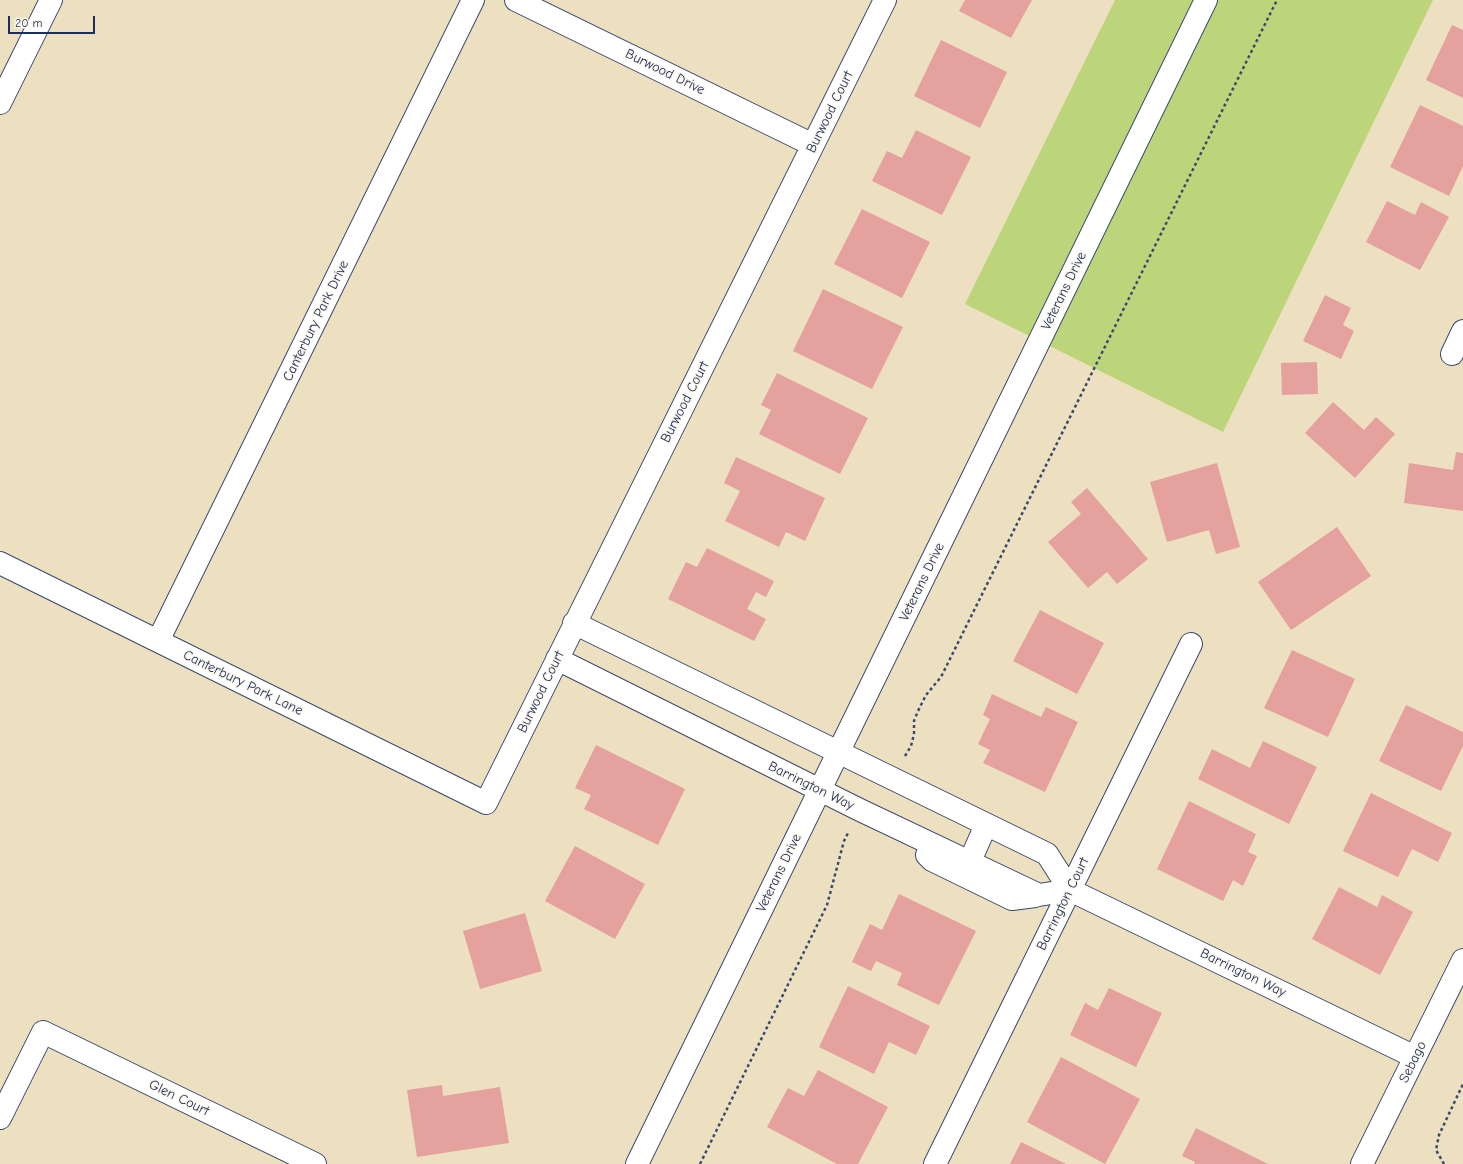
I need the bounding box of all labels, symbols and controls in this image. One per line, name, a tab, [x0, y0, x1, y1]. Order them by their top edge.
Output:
scale bar	[10, 8, 97, 34]
text: 20 m	[15, 16, 43, 30]
street label: Burwood Drive	[622, 45, 708, 99]
street label: Burwood Court	[803, 68, 857, 156]
street label: Veterans Drive	[1038, 249, 1090, 333]
street label: Canterbury Park Drive	[279, 258, 353, 384]
street label: Burwood Court	[657, 358, 713, 446]
street label: Veterans Drive	[896, 540, 948, 624]
street label: Canterbury Park Lane	[180, 647, 306, 719]
street label: Burwood Court	[514, 648, 568, 736]
street label: Barrington Way	[765, 758, 857, 814]
street label: Veterans Drive	[753, 831, 805, 915]
street label: Barrington Court	[1033, 855, 1093, 953]
street label: Barrington Way	[1197, 945, 1289, 1001]
street label: Sebago	[1396, 1038, 1430, 1086]
street label: Glen Court	[146, 1076, 212, 1120]

